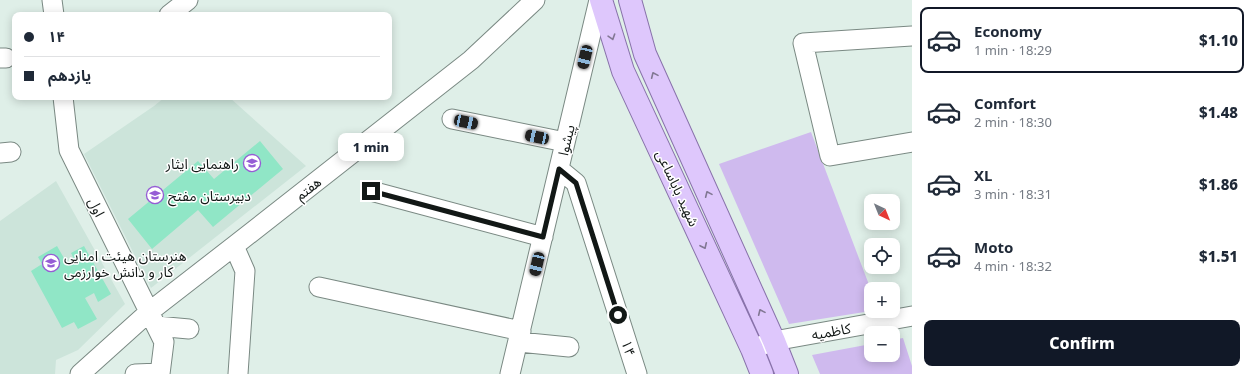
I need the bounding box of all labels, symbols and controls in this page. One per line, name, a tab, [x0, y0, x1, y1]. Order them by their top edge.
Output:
text: Economy	[974, 21, 1042, 41]
icon: car	[926, 22, 962, 58]
text: ۱۴	[48, 26, 65, 46]
text: $1.10	[1199, 30, 1238, 50]
one-way arrow	[608, 33, 616, 40]
text: 1 min · 18:29	[974, 41, 1052, 59]
car	[576, 44, 594, 70]
text: یازدهم	[48, 65, 91, 85]
one-way arrow	[651, 72, 659, 80]
text: Comfort	[974, 93, 1036, 113]
icon: car	[926, 94, 962, 130]
text: $1.48	[1199, 102, 1238, 122]
text: 2 min · 18:30	[974, 113, 1052, 131]
car	[453, 114, 479, 130]
street label: پیشوا	[553, 123, 580, 158]
car	[524, 129, 550, 145]
callout: 1 min	[338, 133, 404, 161]
text: 1 min	[353, 138, 389, 156]
street label: شهید باباساعی	[652, 147, 704, 229]
school or university icon: راهنمایی ایثار	[242, 153, 262, 173]
place label: راهنمایی ایثار	[165, 154, 239, 173]
text: XL	[974, 165, 992, 185]
icon: car	[926, 166, 962, 202]
street label: هفتم	[291, 172, 326, 206]
text: $1.86	[1199, 174, 1238, 194]
route end	[362, 182, 380, 200]
school or university icon: دبیرستان مفتح	[145, 185, 165, 205]
text: 3 min · 18:31	[974, 185, 1052, 203]
place label: دبیرستان مفتح	[168, 186, 251, 207]
one-way arrow	[705, 190, 713, 198]
street label: اول	[84, 194, 110, 220]
north arrow	[864, 194, 900, 230]
map controls	[864, 194, 900, 362]
text: Moto	[974, 237, 1013, 257]
button: locate	[864, 238, 900, 274]
icon: car	[926, 238, 962, 274]
one-way arrow	[699, 241, 707, 249]
place label: هنرستان هیئت امنایی کار و دانش خوارزمی	[64, 246, 187, 281]
text: $1.51	[1199, 246, 1238, 266]
car	[528, 251, 546, 277]
school or university icon: هنرستان هیئت امنایی کار و دانش خوارزمی	[41, 253, 61, 273]
text: 4 min · 18:32	[974, 257, 1052, 275]
button: +	[864, 282, 900, 318]
route start	[609, 306, 627, 324]
one-way arrow	[758, 309, 766, 316]
street label: کاظمیه	[810, 318, 852, 344]
button: Confirm	[924, 320, 1240, 366]
button: −	[864, 326, 900, 362]
street label: ۱۴	[617, 337, 641, 359]

